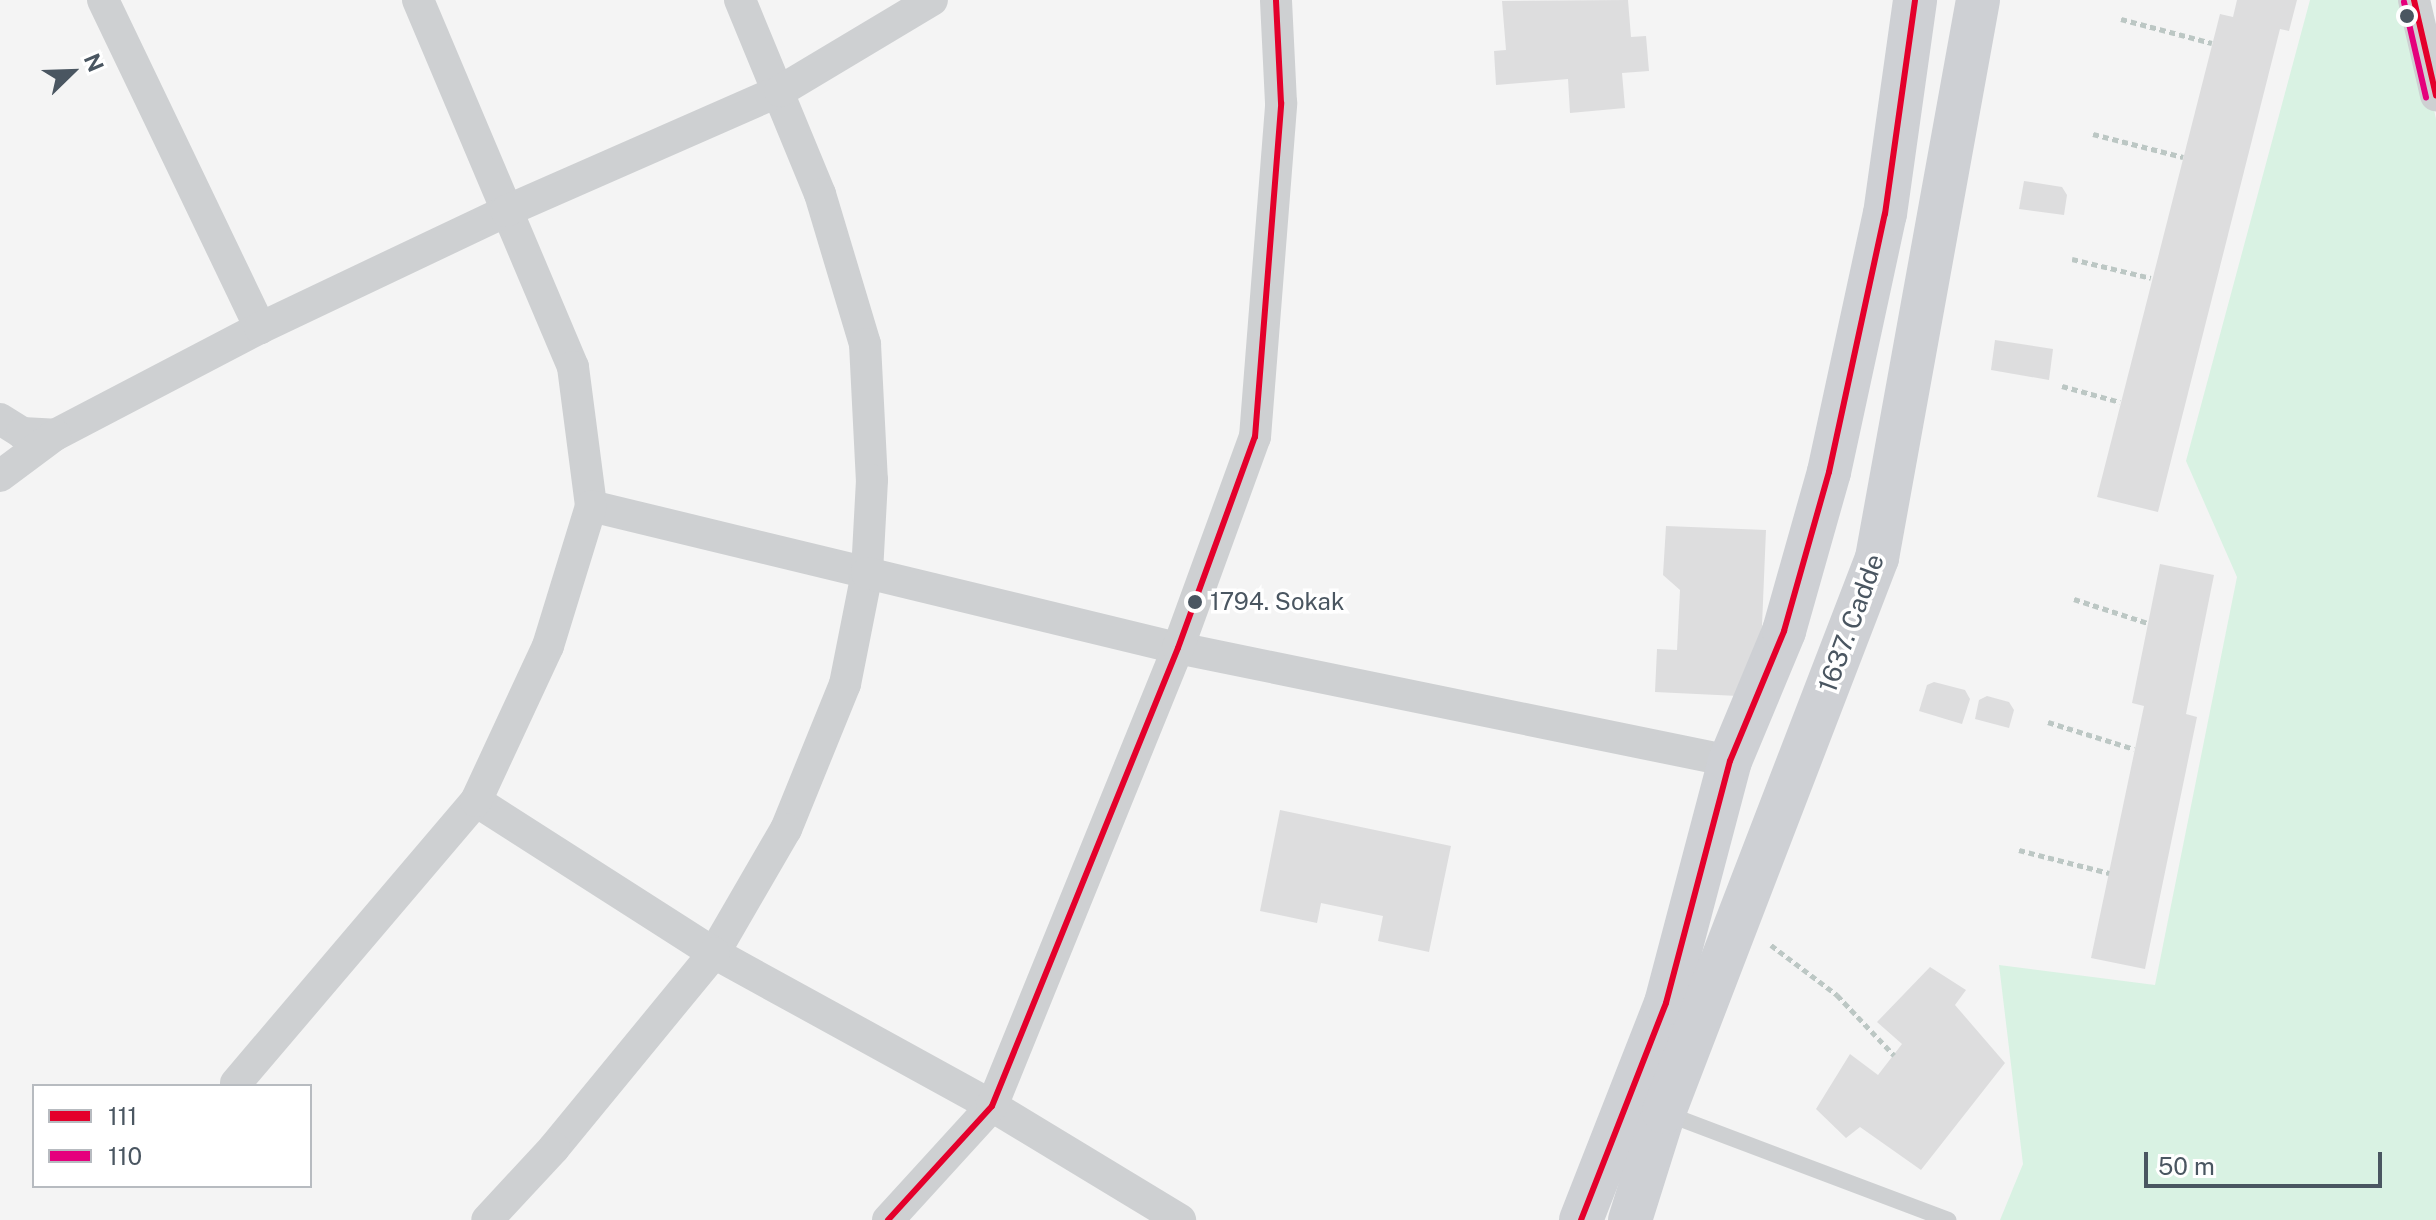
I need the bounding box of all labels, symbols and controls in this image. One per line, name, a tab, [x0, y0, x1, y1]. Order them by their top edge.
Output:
unlabelled marker	[2399, 8, 2415, 24]
north arrow	[32, 32, 112, 112]
text: N	[79, 50, 109, 76]
street label: 1637. Cadde	[1812, 550, 1890, 696]
place label: 1794. Sokak	[1210, 588, 1345, 616]
marker: 1794. Sokak	[1187, 594, 1203, 610]
legend	[32, 1084, 312, 1188]
text: 111	[108, 1102, 137, 1130]
scale bar	[2148, 1136, 2386, 1186]
text: 110	[108, 1142, 142, 1170]
text: 50 m	[2158, 1152, 2215, 1180]

